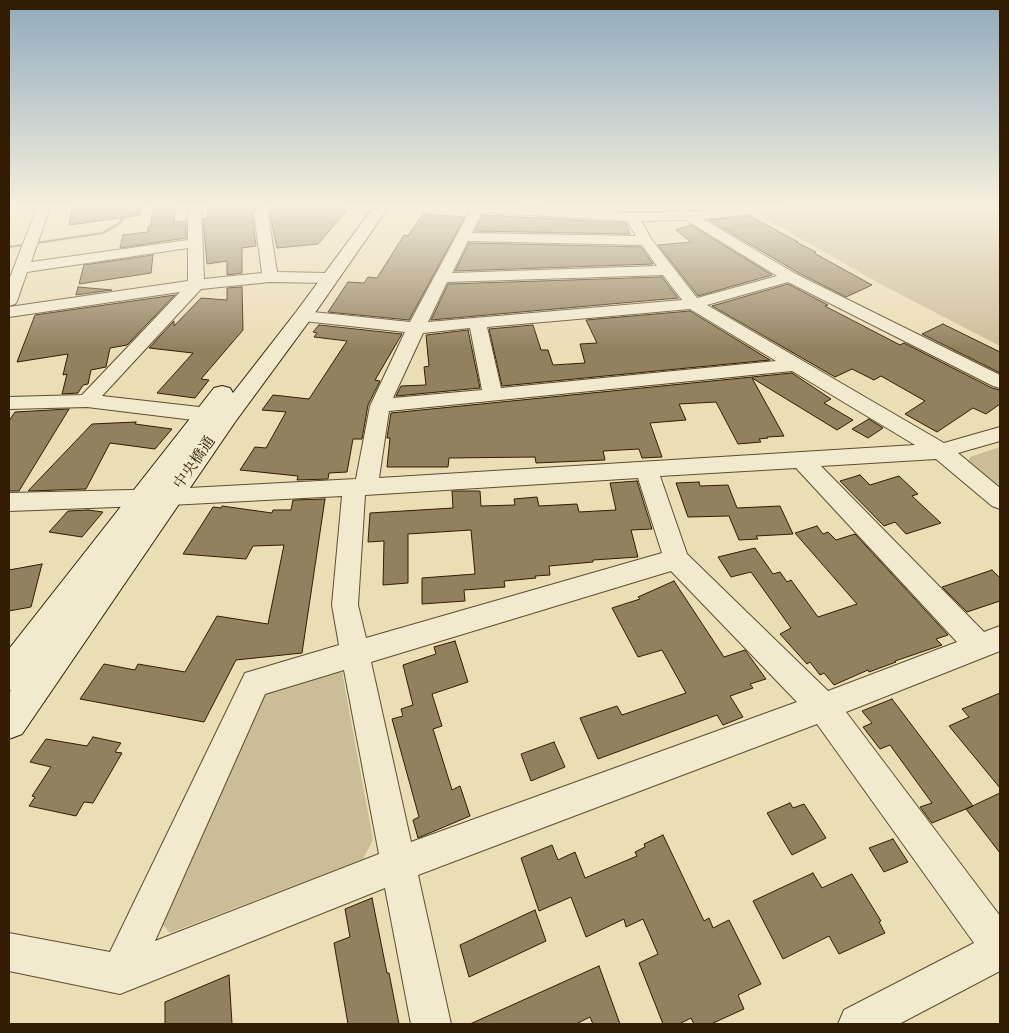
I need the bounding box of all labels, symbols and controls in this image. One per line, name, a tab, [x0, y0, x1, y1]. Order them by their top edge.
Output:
street label: 中央橋通	[170, 433, 220, 493]

